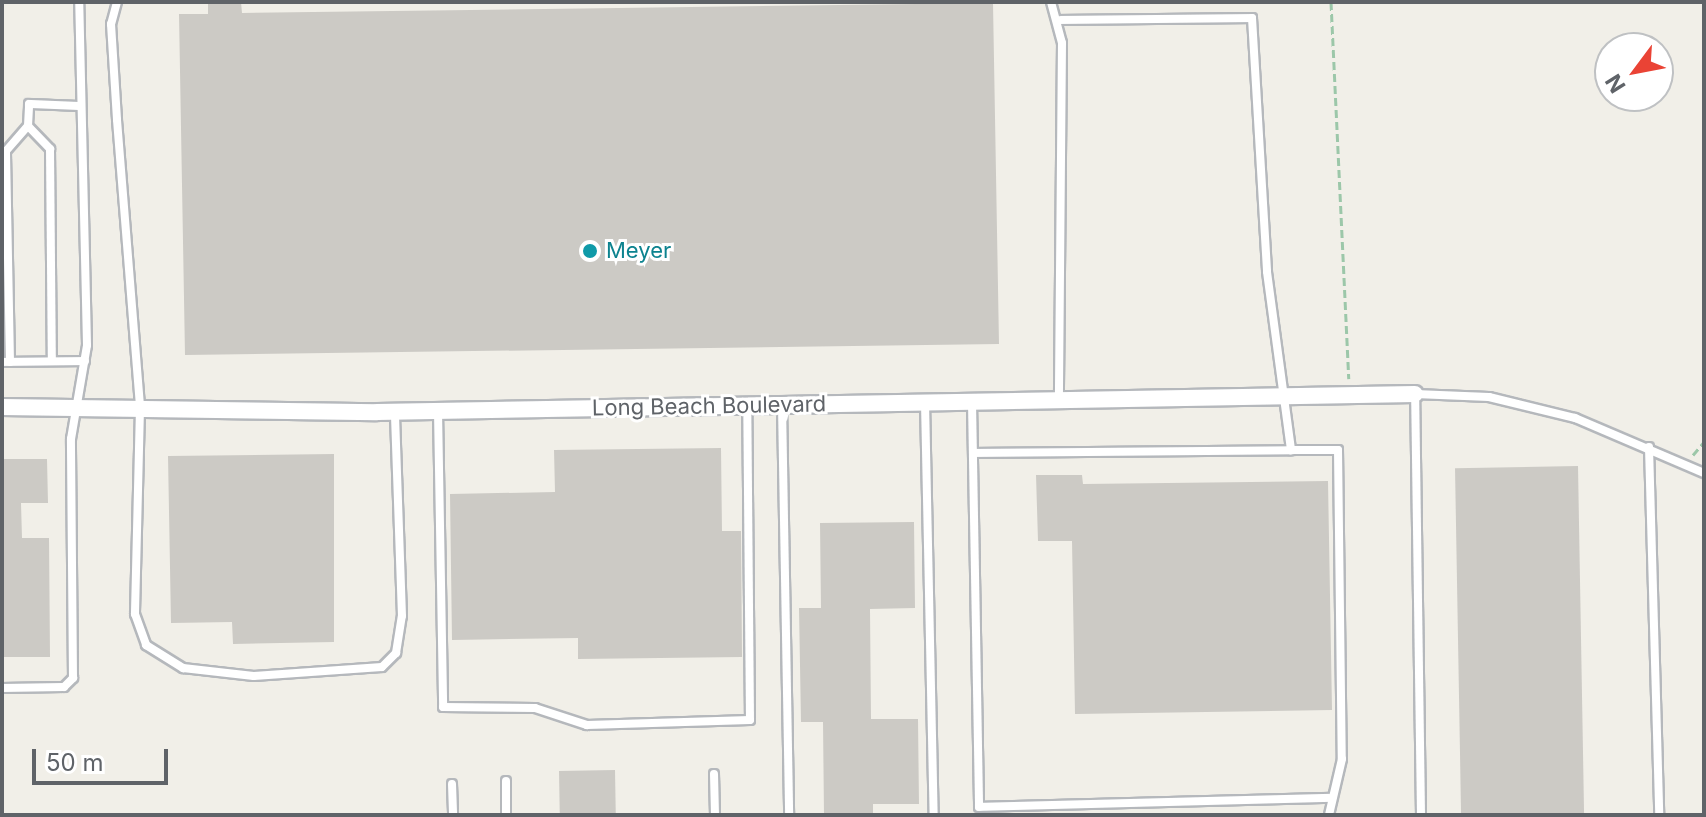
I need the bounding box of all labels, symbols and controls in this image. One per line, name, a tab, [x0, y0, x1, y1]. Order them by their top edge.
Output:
north arrow	[1594, 32, 1674, 112]
text: N	[1600, 70, 1631, 98]
place label: Meyer	[606, 238, 671, 264]
marker: Meyer	[581, 242, 599, 260]
street label: Long Beach Boulevard	[592, 391, 826, 421]
scale bar	[36, 733, 172, 783]
text: 50 m	[46, 748, 104, 777]

